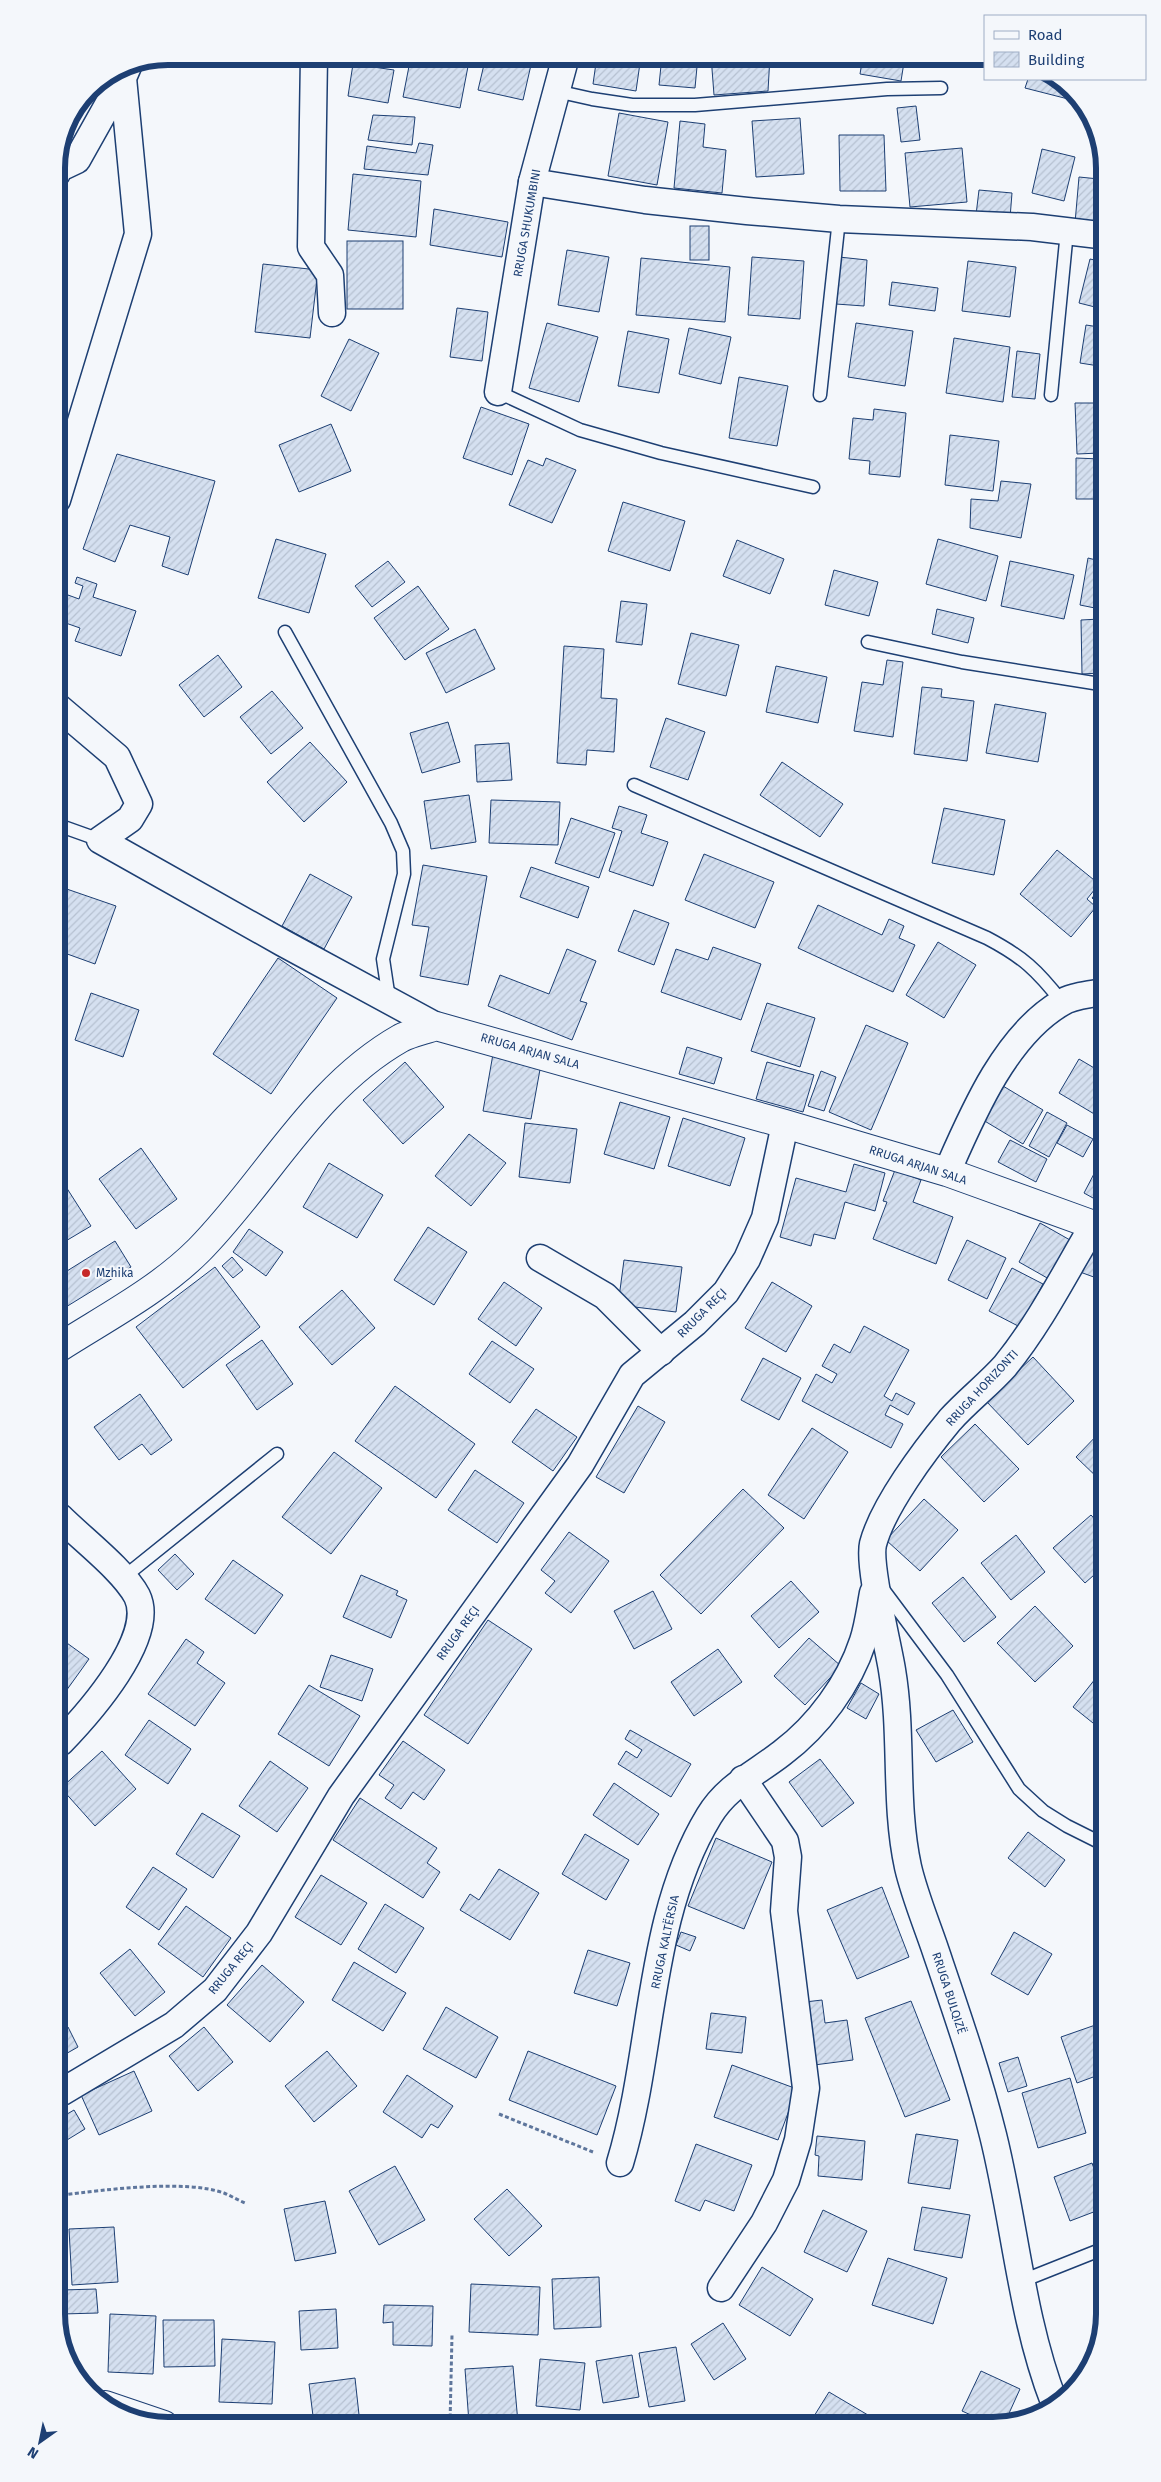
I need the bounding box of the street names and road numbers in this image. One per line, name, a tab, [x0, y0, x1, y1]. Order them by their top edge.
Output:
street label: RRUGA SHUKUMBINI	[511, 168, 543, 278]
street label: RRUGA ARJAN SALA	[479, 1030, 581, 1072]
street label: RRUGA ARJAN SALA	[867, 1143, 969, 1187]
street label: RRUGA REÇI	[674, 1285, 730, 1341]
street label: RRUGA HORIZONTI	[943, 1347, 1021, 1429]
street label: RRUGA REÇI	[434, 1603, 482, 1663]
street label: RRUGA KALTËRSIA	[647, 1893, 682, 1990]
street label: RRUGA REÇI	[205, 1939, 257, 1997]
street label: RRUGA BULQIZË	[929, 1950, 970, 2036]

